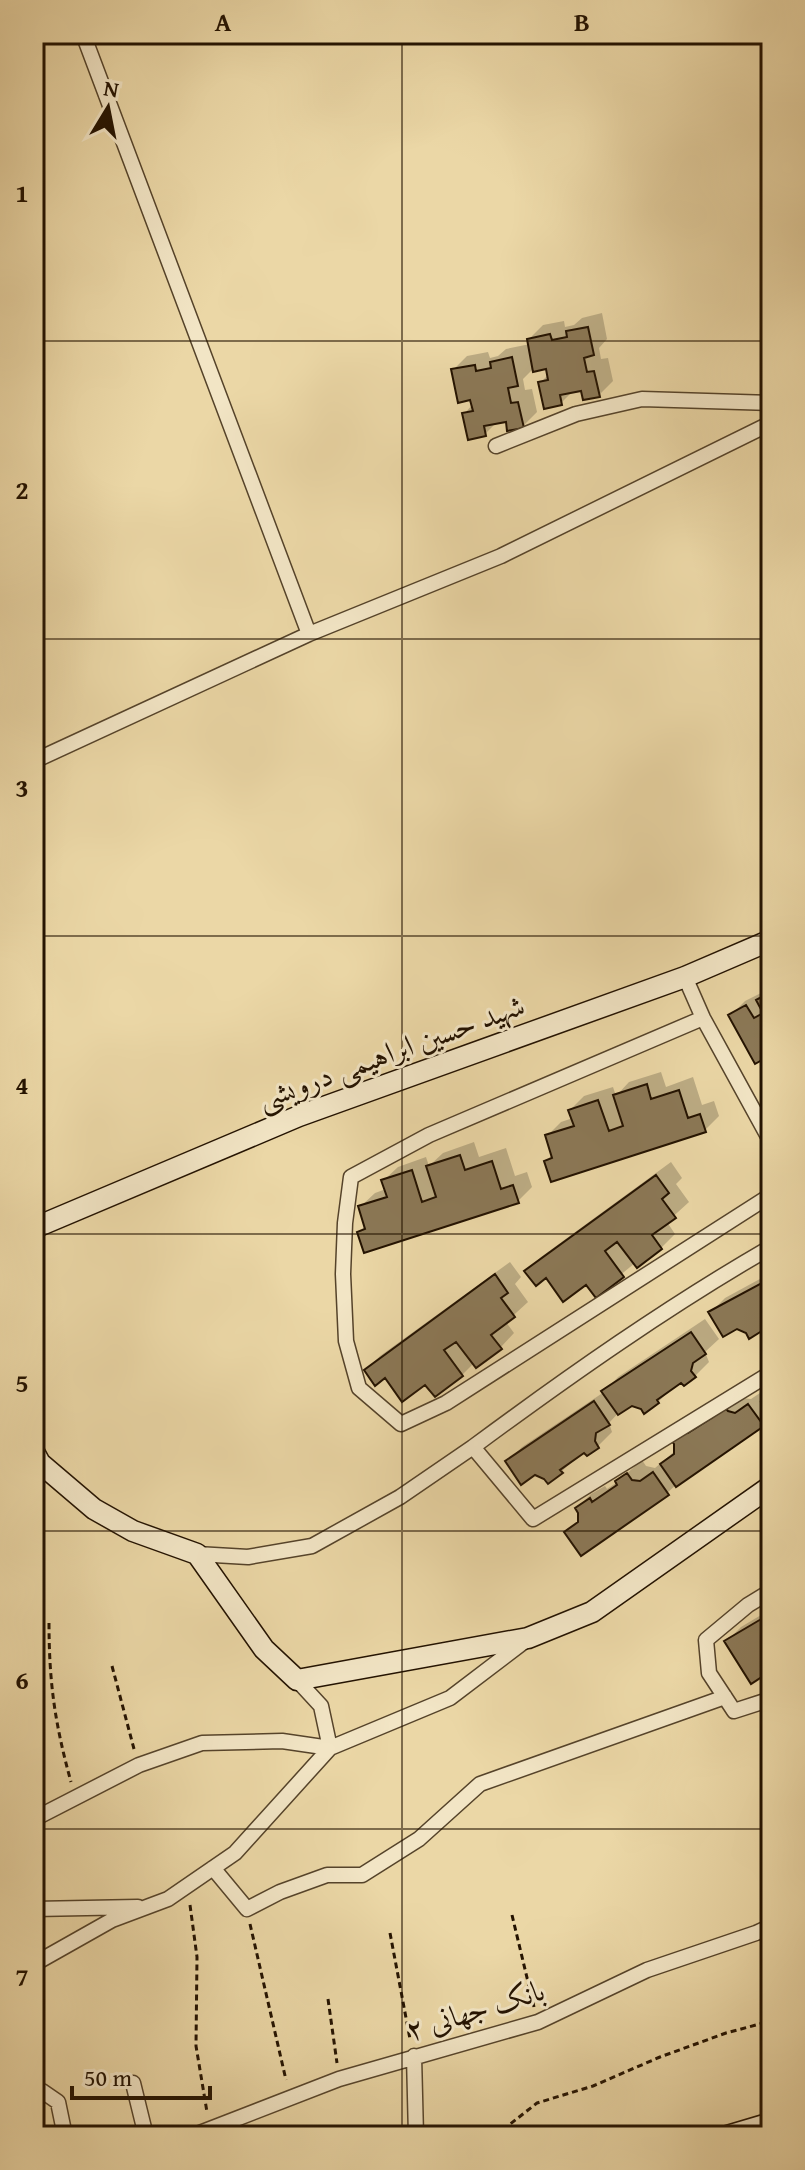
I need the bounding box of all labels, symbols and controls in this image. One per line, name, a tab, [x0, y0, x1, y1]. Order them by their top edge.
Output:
text: A	[215, 2, 232, 41]
text: B	[574, 2, 590, 41]
north arrow	[68, 68, 148, 148]
text: N	[101, 71, 122, 105]
text: 1	[15, 173, 29, 212]
text: 2	[15, 470, 29, 509]
text: 3	[15, 768, 29, 807]
street label: شهید حسین ابراهیمی درویشی	[251, 982, 531, 1120]
text: 4	[15, 1065, 29, 1104]
text: 5	[15, 1363, 29, 1402]
text: 6	[15, 1660, 29, 1699]
text: 7	[15, 1957, 29, 1996]
street label: بانک جهانی ۲	[400, 1967, 550, 2051]
scale bar	[72, 2050, 210, 2100]
text: 50 m	[84, 2060, 132, 2095]

